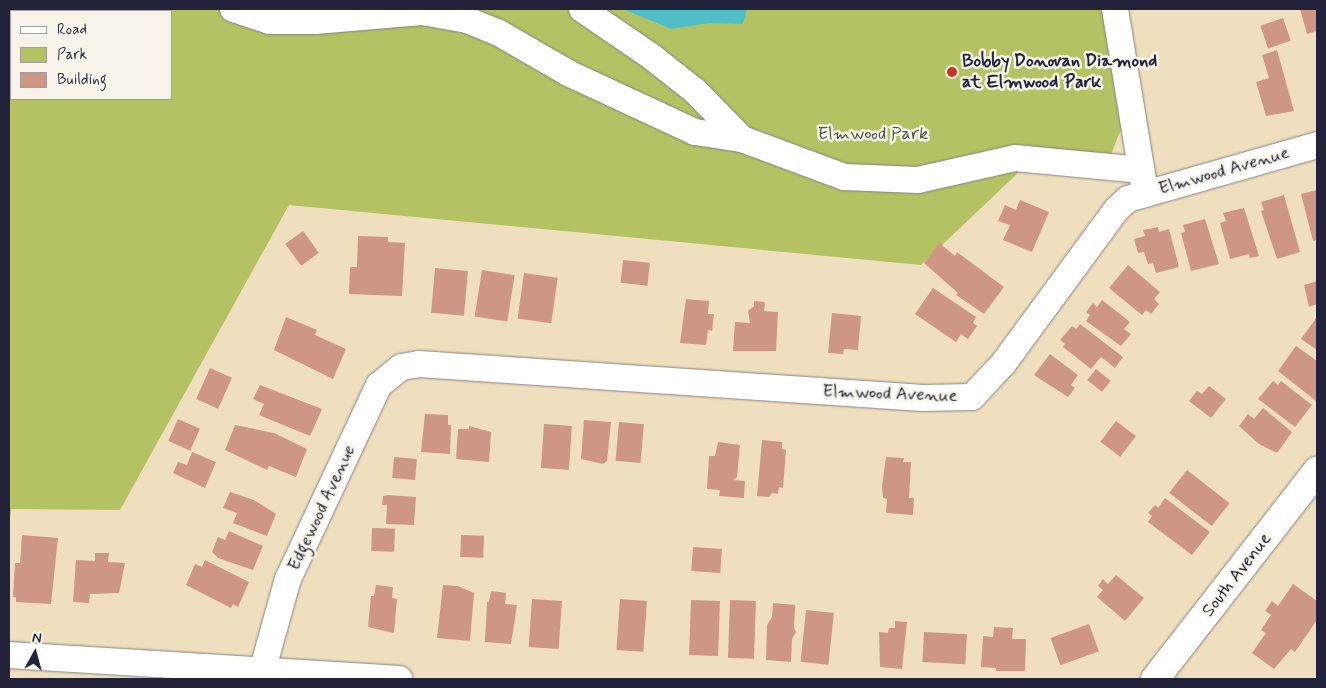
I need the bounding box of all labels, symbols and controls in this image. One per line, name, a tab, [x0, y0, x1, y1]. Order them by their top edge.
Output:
legend	[10, 10, 172, 100]
text: Road	[57, 20, 87, 40]
text: Park	[57, 45, 87, 65]
place label: Bobby Donovan Diamond at Elmwood Park	[962, 51, 1154, 94]
marker: Bobby Donovan Diamond at Elmwood Park	[946, 66, 958, 78]
text: Building	[57, 70, 107, 90]
park label: Elmwood Park	[818, 123, 928, 145]
street label: Elmwood Avenue	[1159, 143, 1289, 199]
street label: Elmwood Avenue	[825, 381, 955, 407]
street label: Edgewood Avenue	[284, 443, 360, 573]
street label: South Avenue	[1198, 529, 1276, 621]
north arrow	[10, 628, 60, 678]
text: N	[31, 629, 43, 648]

